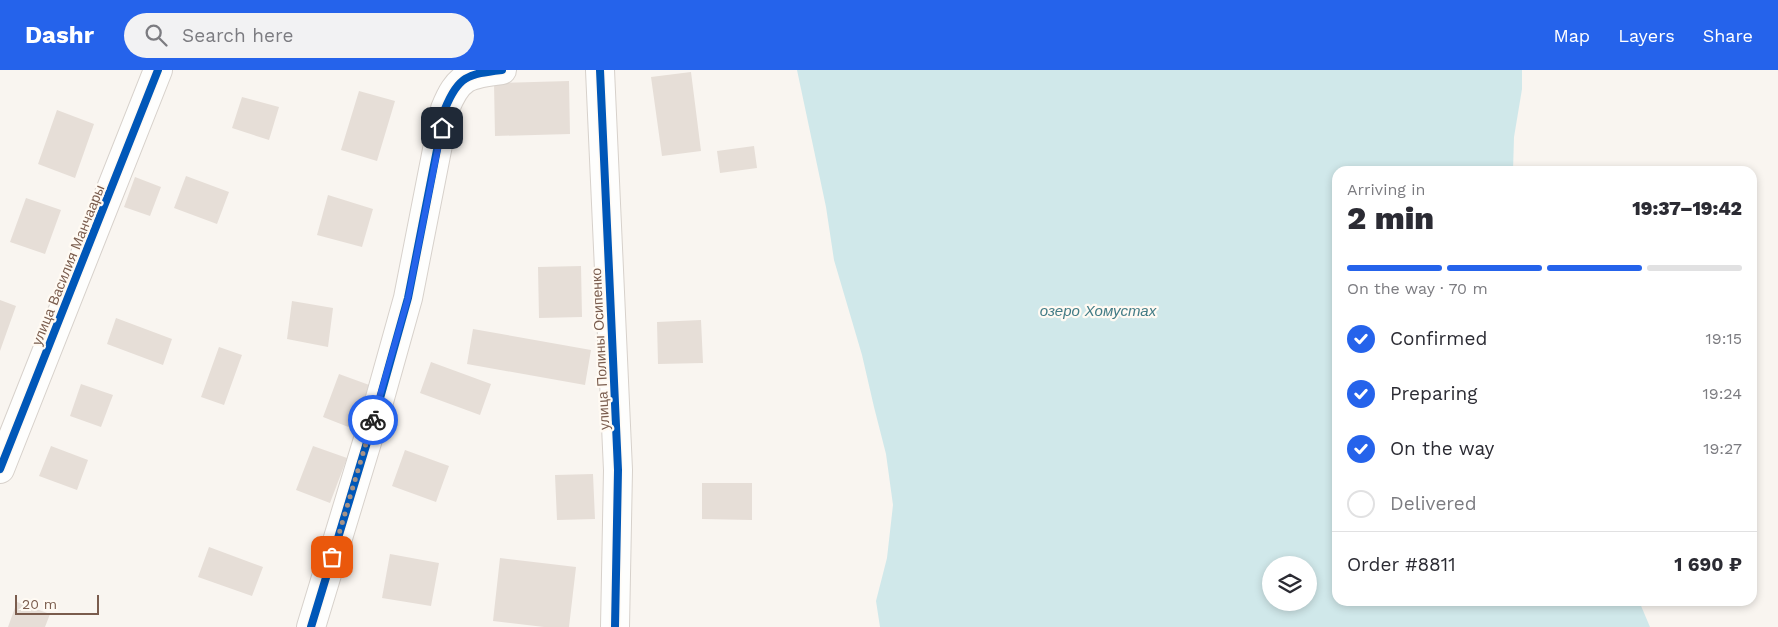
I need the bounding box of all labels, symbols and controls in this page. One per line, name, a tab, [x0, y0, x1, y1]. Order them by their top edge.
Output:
search box	[124, 13, 474, 58]
text: Dashr	[25, 21, 94, 49]
icon: search	[142, 21, 170, 49]
text: Search here	[182, 24, 293, 47]
text: Map	[1553, 25, 1590, 46]
text: Layers	[1618, 25, 1675, 46]
text: Share	[1703, 25, 1753, 46]
pin	[421, 107, 463, 149]
icon: home	[428, 114, 456, 142]
text: Arriving in	[1347, 180, 1425, 199]
street label: улица Василия Манчаары	[28, 182, 108, 348]
text: 19:37–19:42	[1632, 197, 1742, 220]
text: 2 min	[1347, 199, 1434, 237]
street label: улица Полины Осипенко	[588, 267, 612, 430]
text: On the way · 70 m	[1347, 279, 1488, 298]
water label: озеро Хомустах	[1040, 302, 1157, 320]
icon: check	[1347, 325, 1375, 353]
text: Confirmed	[1390, 327, 1487, 350]
text: 19:15	[1706, 329, 1742, 348]
icon: check	[1347, 380, 1375, 408]
text: Preparing	[1390, 382, 1477, 405]
text: 19:24	[1703, 384, 1742, 403]
courier	[348, 395, 398, 445]
icon: bike	[359, 406, 387, 434]
icon: check	[1347, 435, 1375, 463]
text: On the way	[1390, 437, 1494, 460]
text: 19:27	[1703, 439, 1742, 458]
text: Delivered	[1390, 492, 1477, 515]
pin	[311, 536, 353, 578]
icon: bag	[318, 543, 346, 571]
text: Order #8811	[1347, 553, 1456, 576]
text: 1 690 ₽	[1674, 553, 1742, 576]
map controls	[1262, 556, 1317, 611]
button: layers	[1262, 556, 1317, 611]
scale bar	[15, 592, 99, 615]
text: 20 m	[22, 596, 57, 612]

